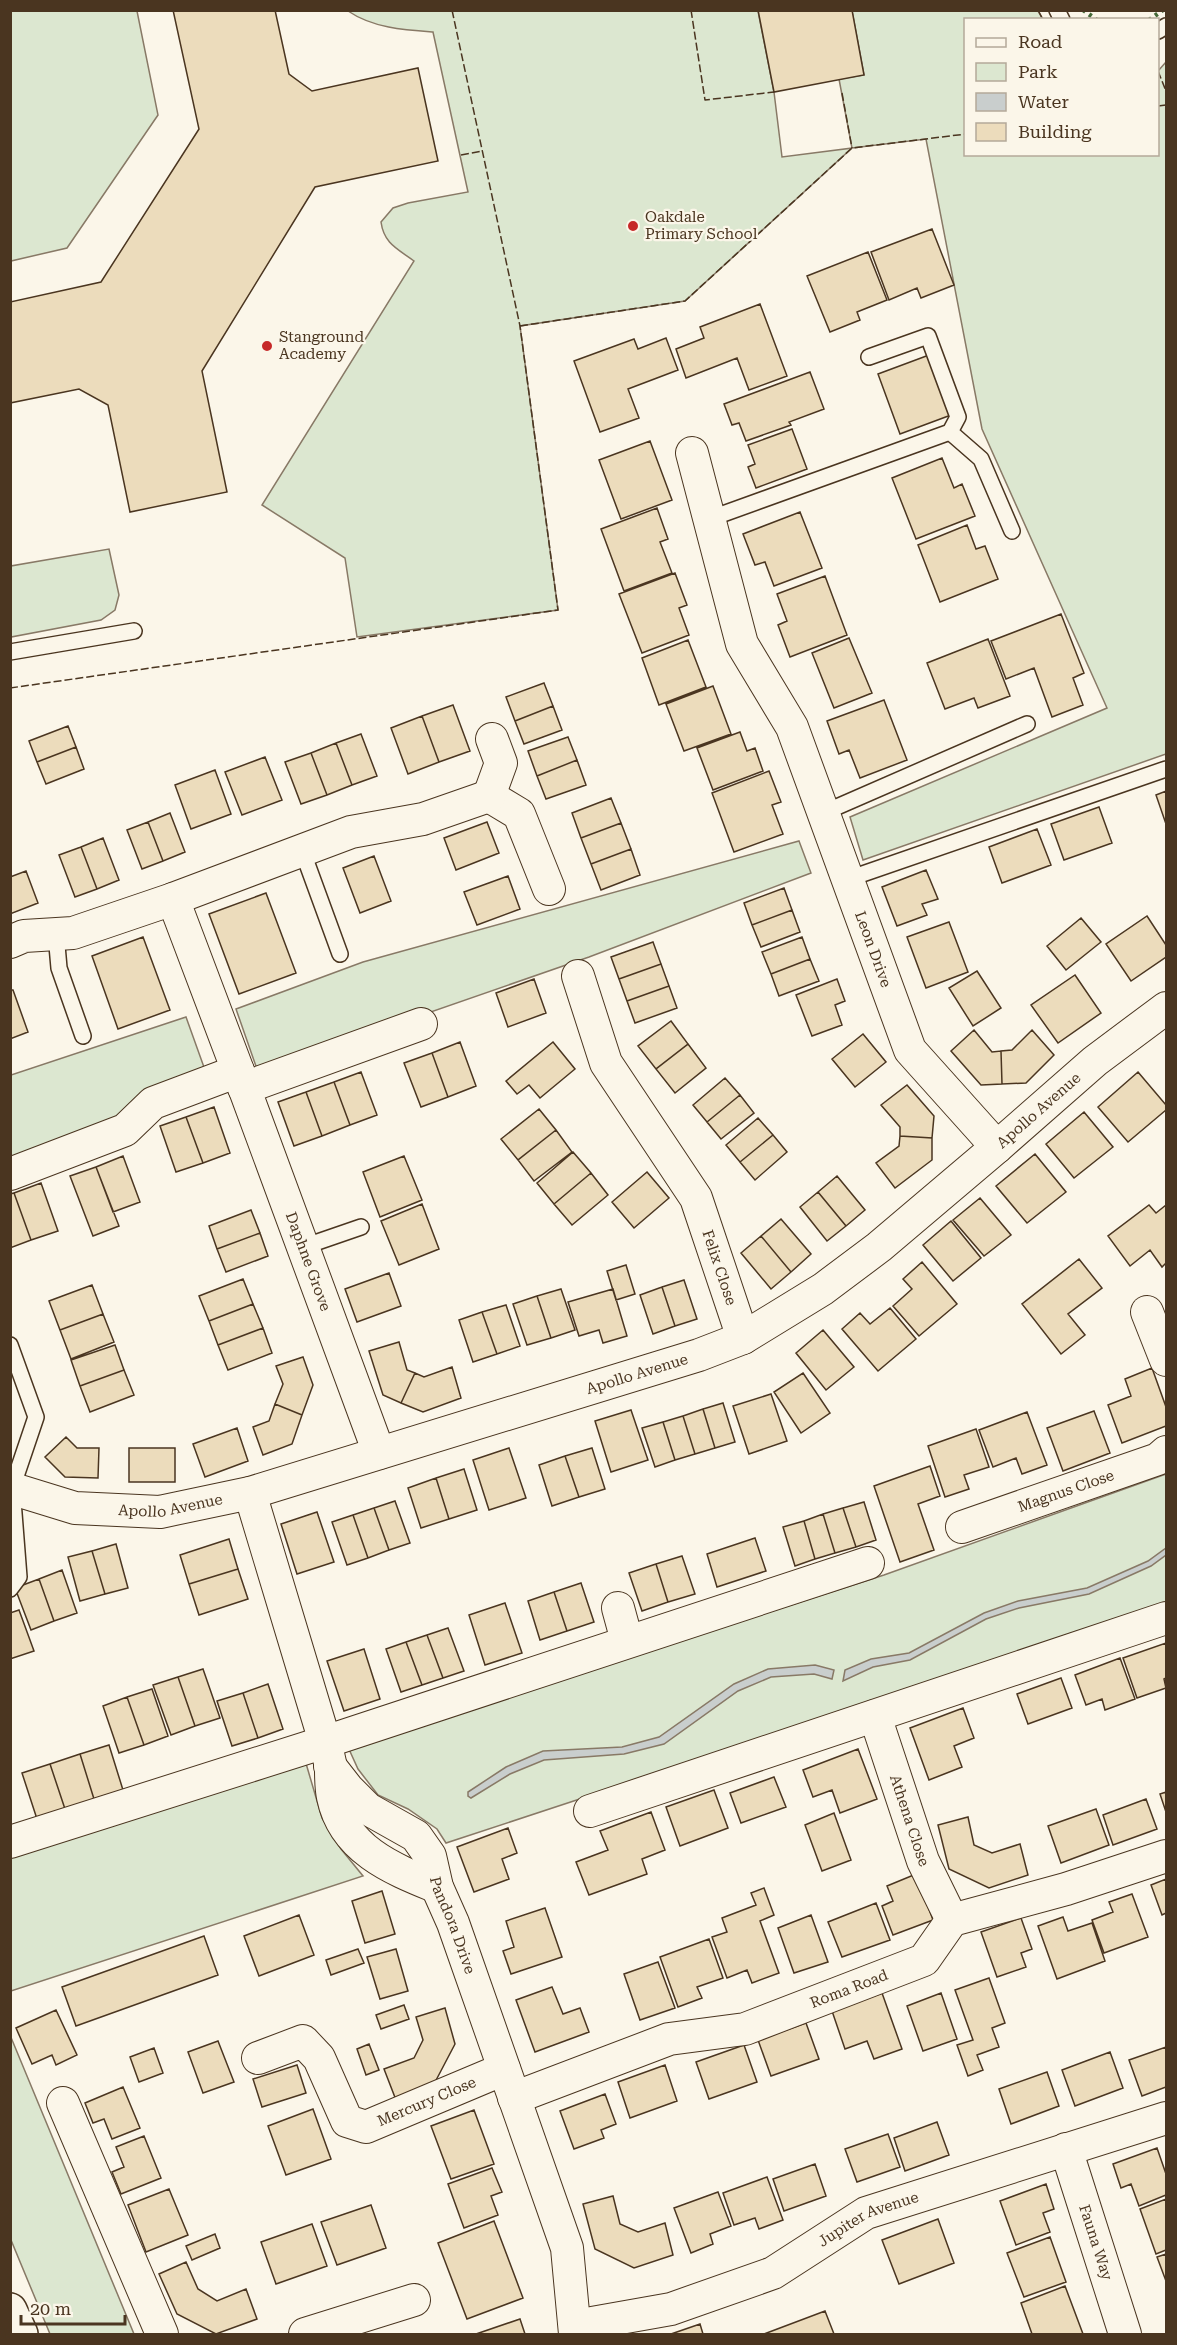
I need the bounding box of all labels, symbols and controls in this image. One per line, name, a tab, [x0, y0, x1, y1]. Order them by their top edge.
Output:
legend	[964, 18, 1159, 156]
text: Road	[1018, 31, 1063, 52]
text: Park	[1018, 61, 1058, 82]
text: Water	[1018, 91, 1069, 112]
text: Building	[1018, 121, 1092, 142]
place label: Oakdale Primary School	[645, 208, 758, 243]
marker: Oakdale Primary School	[626, 219, 640, 233]
place label: Stanground Academy	[279, 328, 364, 363]
marker: Stanground Academy	[260, 339, 274, 353]
street label: Leon Drive	[851, 909, 895, 990]
street label: Apollo Avenue	[993, 1069, 1084, 1152]
street label: Daphne Grove	[282, 1210, 335, 1314]
street label: Felix Close	[698, 1228, 740, 1308]
street label: Apollo Avenue	[584, 1350, 690, 1398]
street label: Magnus Close	[1015, 1466, 1116, 1516]
street label: Apollo Avenue	[118, 1490, 224, 1521]
street label: Athena Close	[886, 1772, 933, 1869]
street label: Pandora Drive	[426, 1875, 479, 1976]
street label: Roma Road	[808, 1966, 891, 2012]
street label: Mercury Close	[375, 2073, 479, 2130]
street label: Jupiter Avenue	[815, 2188, 921, 2250]
street label: Fauna Way	[1075, 2202, 1116, 2283]
scale bar	[21, 2288, 124, 2326]
text: 20 m	[30, 2298, 71, 2319]

